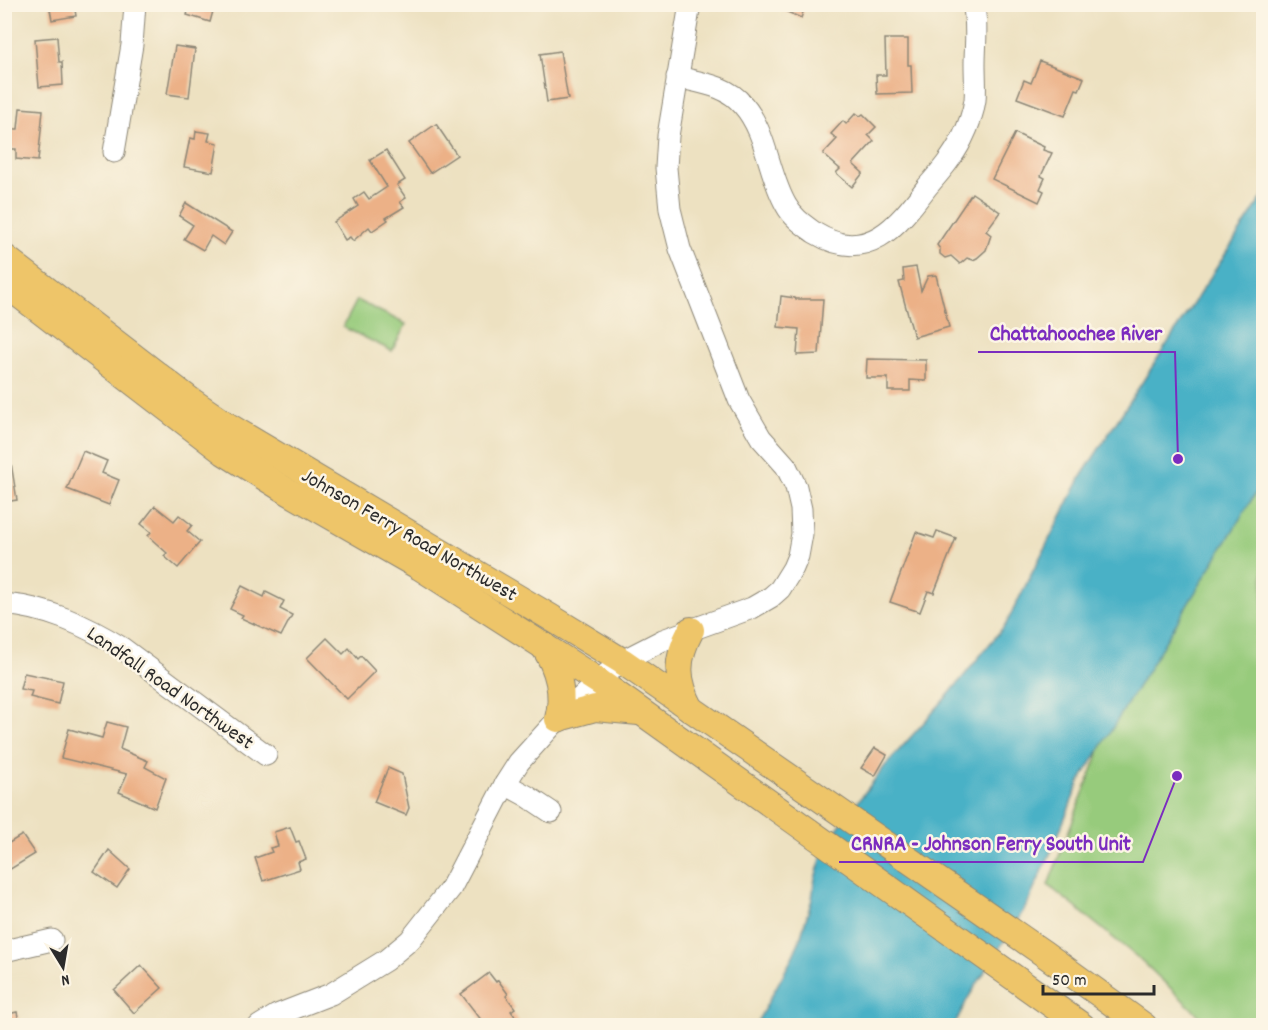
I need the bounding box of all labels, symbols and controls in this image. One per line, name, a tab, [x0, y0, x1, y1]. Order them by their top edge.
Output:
callout: Chattahoochee River	[978, 312, 1175, 352]
text: Chattahoochee River	[990, 320, 1163, 351]
street label: Johnson Ferry Road Northwest	[295, 462, 522, 611]
street label: Landfall Road Northwest	[79, 620, 259, 759]
callout: CRNRA - Johnson Ferry South Unit	[839, 822, 1143, 862]
text: CRNRA - Johnson Ferry South Unit	[851, 830, 1132, 861]
north arrow	[33, 937, 93, 997]
scale bar	[1043, 958, 1154, 996]
text: N	[59, 967, 71, 991]
text: 50 m	[1052, 969, 1087, 994]

